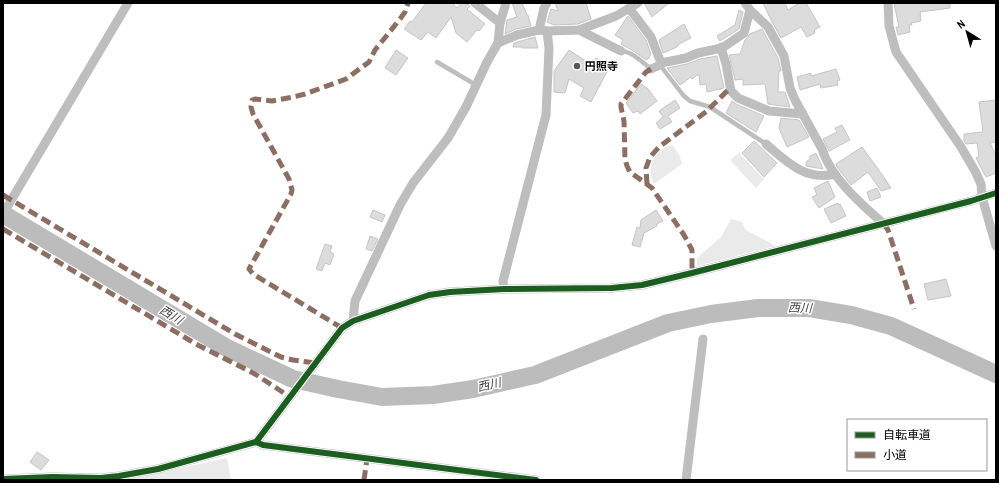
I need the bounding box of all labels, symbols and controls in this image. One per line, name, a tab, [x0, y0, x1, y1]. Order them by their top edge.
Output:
north arrow	[947, 12, 987, 52]
text: N	[954, 16, 968, 32]
place label: 円照寺	[585, 59, 618, 73]
marker: 円照寺	[572, 61, 582, 71]
water label: 西川	[788, 300, 814, 316]
water label: 西川	[157, 302, 187, 329]
water label: 西川	[476, 374, 504, 395]
legend	[847, 419, 987, 471]
text: 自転車道	[883, 427, 931, 443]
text: 小道	[883, 447, 907, 463]

